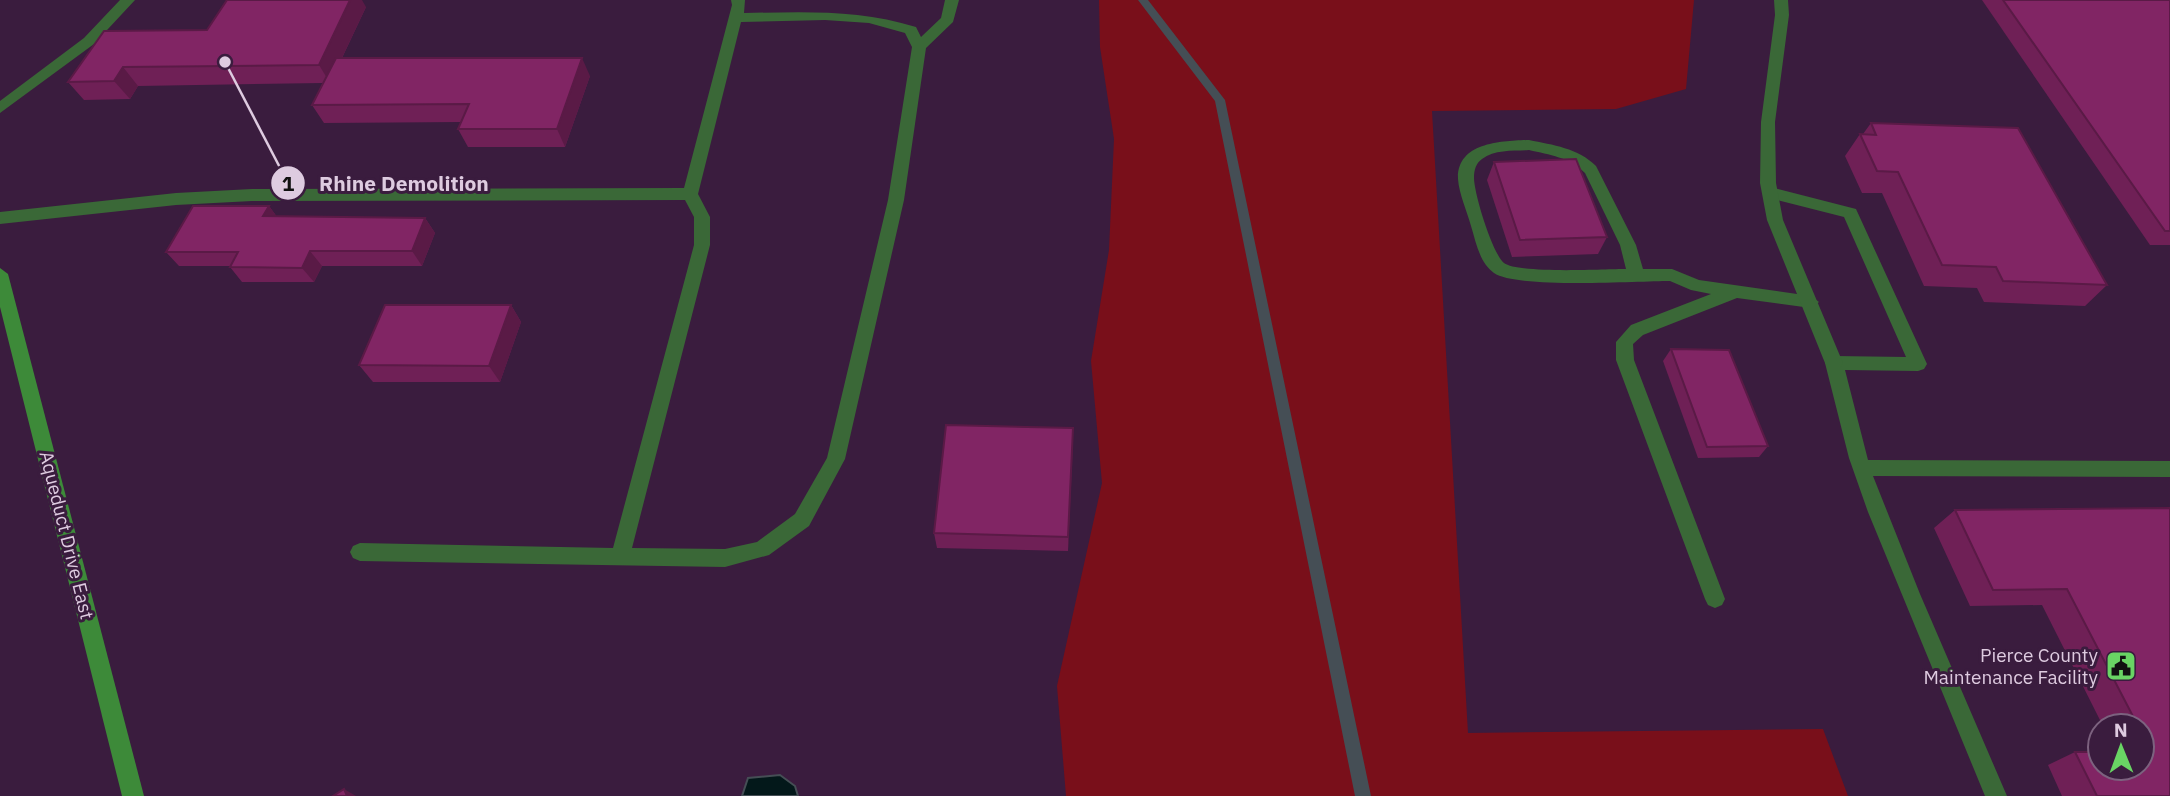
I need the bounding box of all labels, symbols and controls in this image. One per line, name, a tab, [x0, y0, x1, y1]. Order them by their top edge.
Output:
callout: Rhine Demolition	[270, 162, 503, 204]
text: 1	[282, 169, 295, 197]
text: Rhine Demolition	[319, 169, 489, 197]
street label: Aqueduct Drive East	[34, 448, 100, 622]
place label: Pierce County Maintenance Facility	[1923, 643, 2099, 689]
public building icon: Pierce County Maintenance Facility	[2104, 649, 2138, 683]
north arrow	[2086, 712, 2156, 782]
text: N	[2114, 718, 2128, 742]

